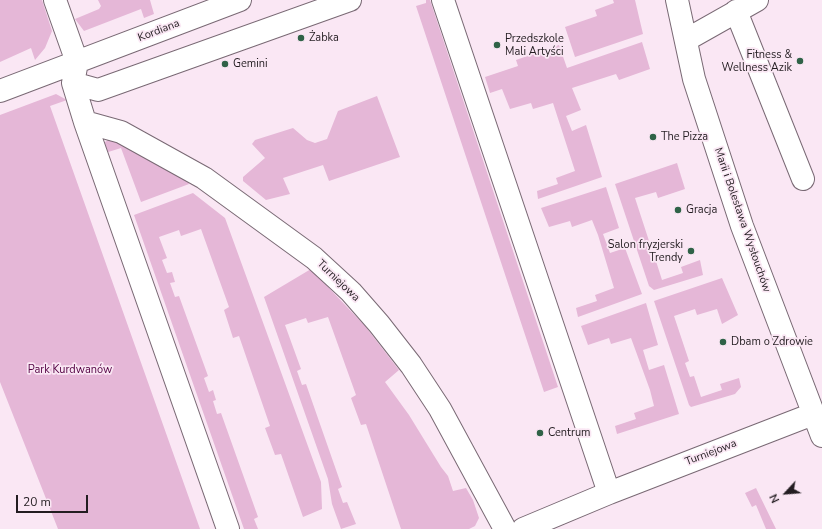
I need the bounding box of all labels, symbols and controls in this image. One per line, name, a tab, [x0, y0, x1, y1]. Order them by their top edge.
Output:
street label: Kordiana	[136, 17, 182, 45]
place label: Żabka	[309, 31, 339, 45]
place label: Przedszkole Mali Artyści	[505, 32, 564, 58]
marker: Żabka	[296, 33, 306, 43]
marker: Przedszkole Mali Artyści	[492, 40, 502, 50]
place label: Fitness & Wellness Azik	[722, 48, 792, 74]
marker: Fitness & Wellness Azik	[795, 56, 805, 66]
place label: Gemini	[233, 57, 268, 71]
marker: Gemini	[220, 59, 230, 69]
place label: The Pizza	[661, 130, 708, 144]
marker: The Pizza	[648, 132, 658, 142]
street label: Marii i Bolesława Wysłouchów	[711, 146, 773, 294]
place label: Gracja	[686, 203, 717, 217]
marker: Gracja	[673, 205, 683, 215]
place label: Salon fryzjerski Trendy	[608, 238, 683, 264]
marker: Salon fryzjerski Trendy	[686, 246, 696, 256]
street label: Turniejowa	[314, 257, 362, 305]
place label: Dbam o Zdrowie	[731, 335, 813, 349]
marker: Dbam o Zdrowie	[718, 337, 728, 347]
park label: Park Kurdwanów	[28, 363, 112, 377]
place label: Centrum	[548, 426, 590, 440]
marker: Centrum	[535, 428, 545, 438]
street label: Turniejowa	[683, 437, 739, 469]
north arrow	[766, 473, 806, 513]
scale bar	[18, 487, 90, 513]
text: N	[766, 491, 783, 505]
text: 20 m	[23, 494, 51, 510]

